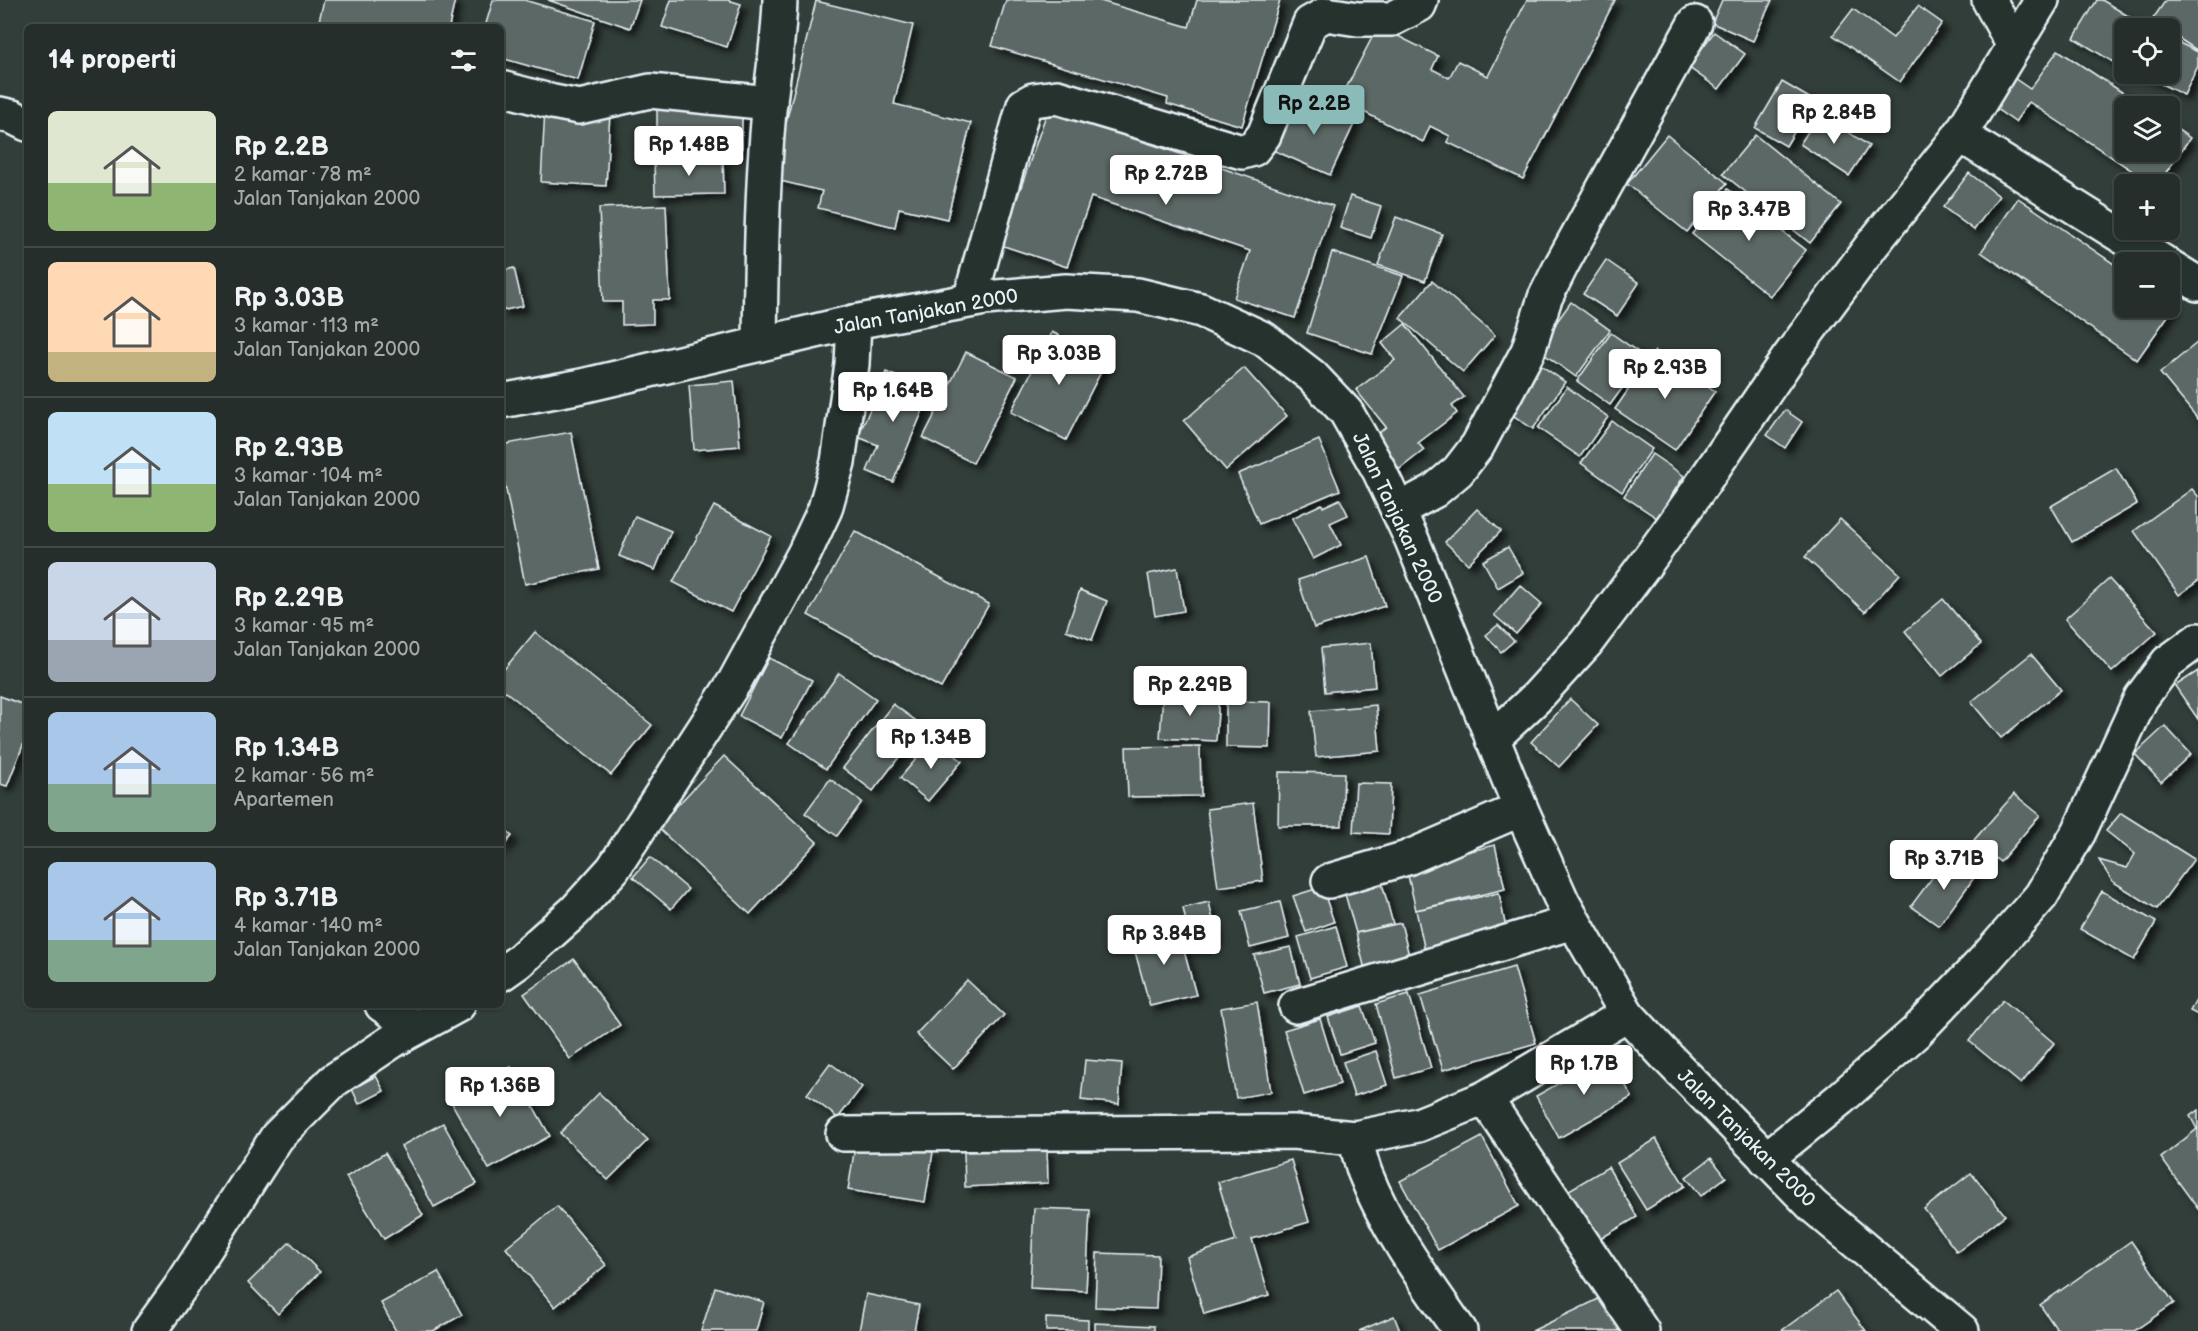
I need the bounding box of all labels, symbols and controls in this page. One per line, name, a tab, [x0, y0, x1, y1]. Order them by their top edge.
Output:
map controls	[2114, 18, 2180, 318]
button: locate	[2114, 18, 2180, 84]
icon: filters	[447, 44, 480, 77]
text: 14 properti	[48, 45, 177, 76]
pin: Rp 2.2B	[1259, 85, 1369, 136]
text: Rp 2.2B	[1277, 92, 1351, 116]
pin: Rp 2.84B	[1772, 94, 1896, 145]
button: layers	[2114, 96, 2180, 162]
text: Rp 2.84B	[1792, 101, 1876, 125]
pin: Rp 1.48B	[627, 126, 751, 177]
text: Rp 2.2B	[234, 132, 329, 163]
text: Rp 1.48B	[648, 133, 730, 157]
icon: home	[96, 135, 168, 207]
pin: Rp 2.72B	[1104, 155, 1228, 206]
text: Rp 2.72B	[1124, 162, 1208, 186]
text: 2 kamar · 78 m²	[234, 163, 372, 187]
button: +	[2114, 174, 2180, 240]
text: Jalan Tanjakan 2000	[234, 187, 420, 211]
pin: Rp 3.47B	[1687, 191, 1811, 242]
text: Rp 3.47B	[1707, 198, 1791, 222]
button: −	[2114, 252, 2180, 318]
text: Rp 3.03B	[234, 283, 344, 314]
street label: Jalan Tanjakan 2000	[832, 284, 1020, 340]
icon: home	[96, 286, 168, 358]
text: 3 kamar · 113 m²	[234, 314, 379, 338]
pin: Rp 3.03B	[997, 335, 1121, 386]
text: Jalan Tanjakan 2000	[234, 338, 420, 362]
text: Rp 3.03B	[1017, 342, 1101, 366]
pin: Rp 2.93B	[1603, 349, 1727, 400]
text: Rp 2.93B	[1623, 356, 1707, 380]
pin: Rp 1.64B	[831, 372, 955, 423]
text: Rp 1.64B	[852, 379, 934, 403]
street label: Jalan Tanjakan 2000	[1347, 429, 1447, 607]
text: Rp 2.93B	[234, 433, 344, 464]
icon: home	[96, 436, 168, 508]
text: 3 kamar · 104 m²	[234, 464, 383, 488]
text: Jalan Tanjakan 2000	[234, 488, 420, 512]
text: Rp 2.29B	[234, 583, 344, 614]
icon: home	[96, 586, 168, 658]
text: 3 kamar · 95 m²	[234, 614, 374, 638]
text: Jalan Tanjakan 2000	[234, 638, 420, 662]
pin: Rp 2.29B	[1128, 666, 1252, 717]
text: Rp 2.29B	[1148, 673, 1232, 697]
pin: Rp 1.34B	[869, 719, 993, 770]
text: Rp 1.34B	[891, 726, 971, 750]
text: Rp 1.34B	[234, 733, 339, 764]
icon: home	[96, 736, 168, 808]
text: 2 kamar · 56 m²	[234, 764, 374, 788]
text: Apartemen	[234, 788, 334, 812]
pin: Rp 3.71B	[1882, 840, 2006, 891]
text: Rp 3.71B	[1904, 847, 1984, 871]
text: Rp 3.71B	[234, 883, 338, 914]
icon: home	[96, 886, 168, 958]
text: 4 kamar · 140 m²	[234, 914, 383, 938]
pin: Rp 3.84B	[1102, 915, 1226, 966]
text: Rp 3.84B	[1122, 922, 1206, 946]
text: Jalan Tanjakan 2000	[234, 938, 420, 962]
pin: Rp 1.7B	[1529, 1045, 1639, 1096]
text: Rp 1.7B	[1550, 1052, 1618, 1076]
street label: Jalan Tanjakan 2000	[1672, 1064, 1820, 1212]
pin: Rp 1.36B	[438, 1067, 562, 1118]
text: Rp 1.36B	[459, 1074, 541, 1098]

